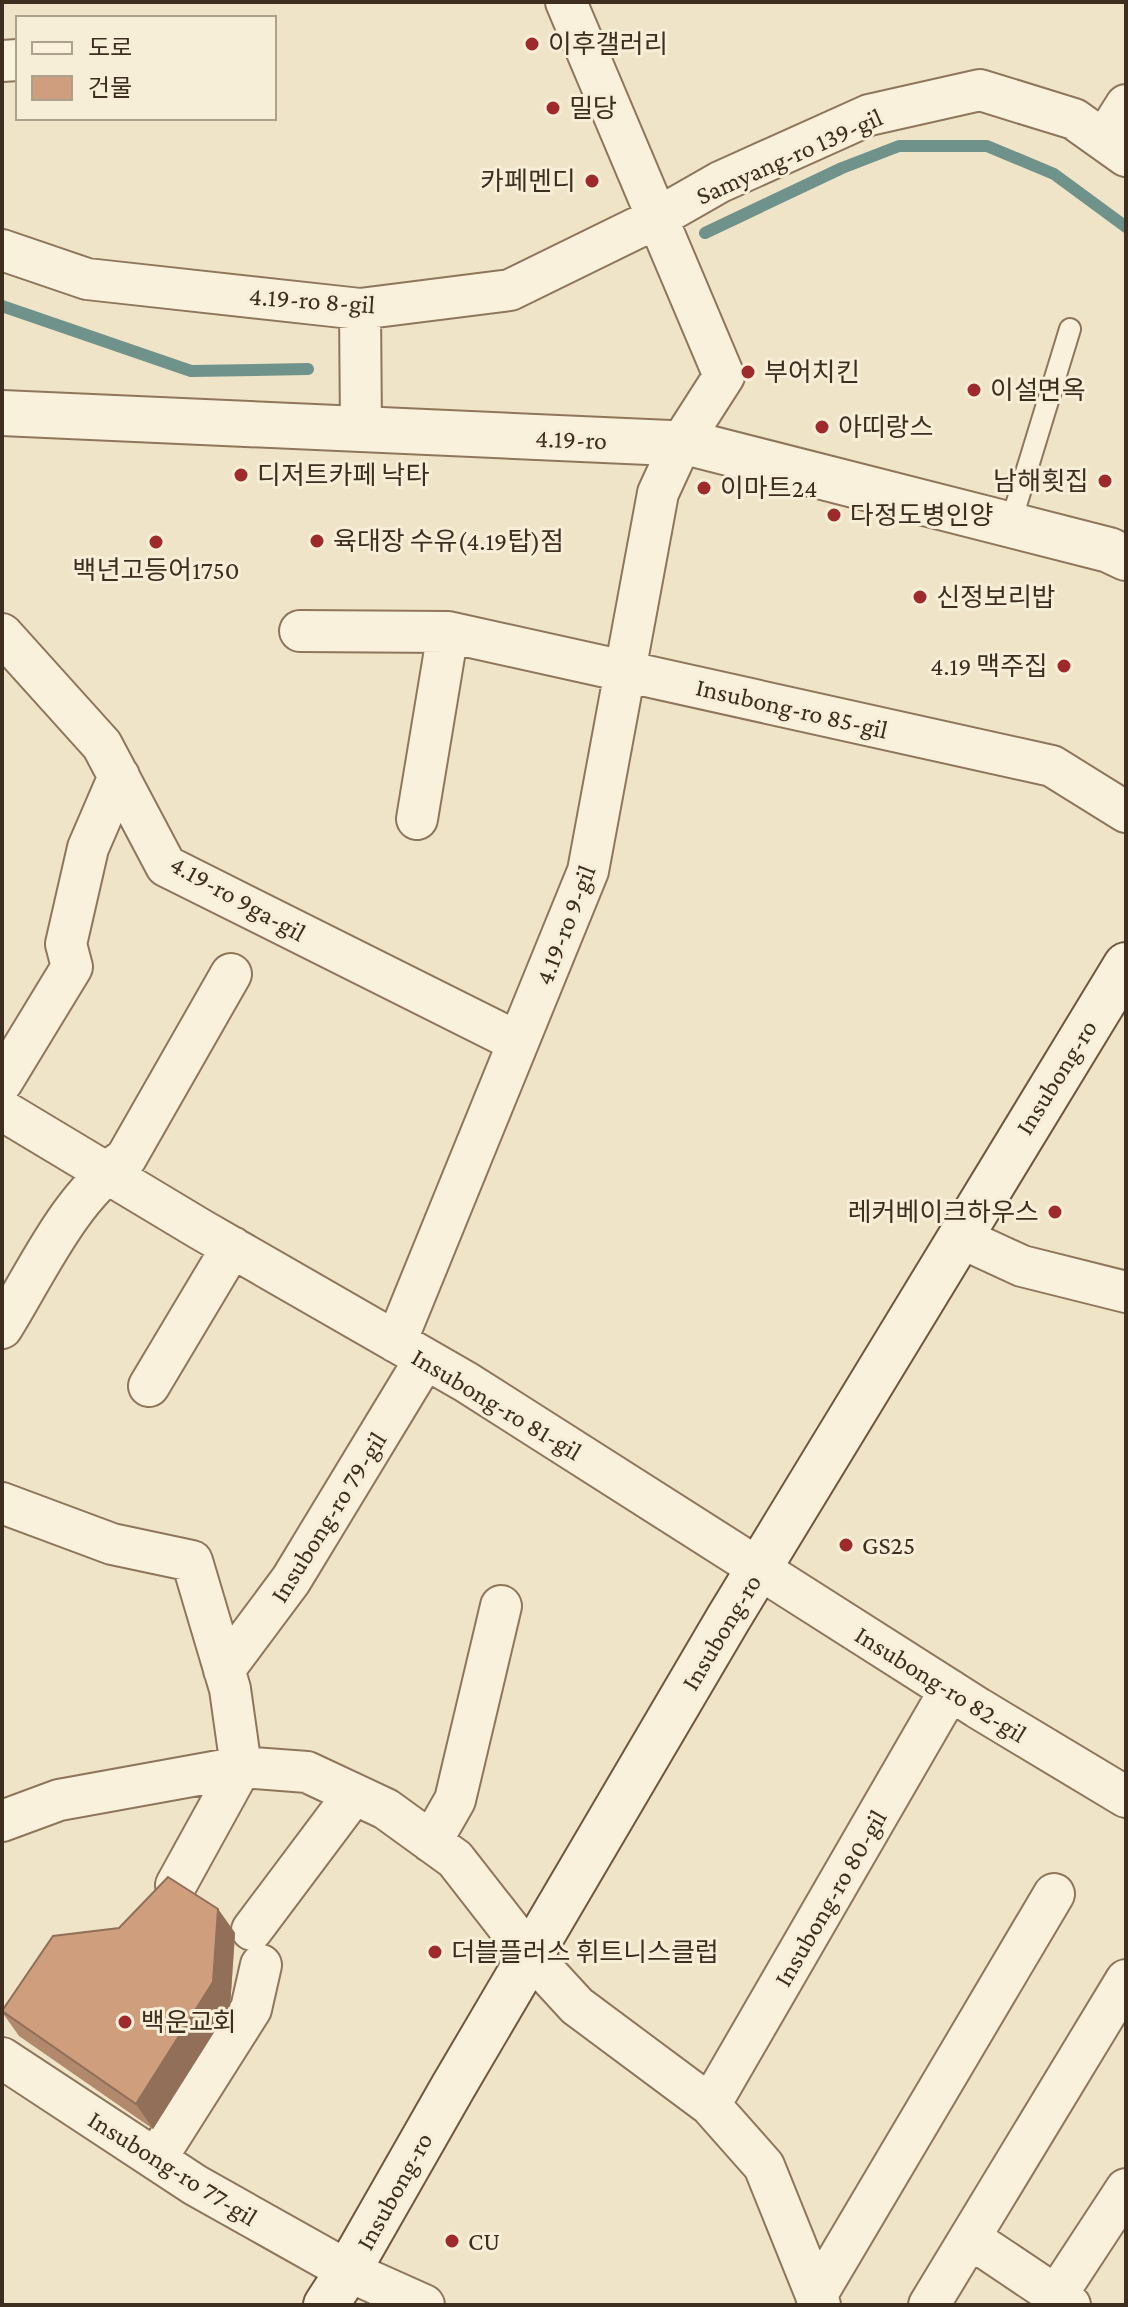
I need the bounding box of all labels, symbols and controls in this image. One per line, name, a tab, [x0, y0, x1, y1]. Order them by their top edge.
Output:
legend	[16, 16, 276, 120]
place label: 이후갤러리	[548, 30, 668, 59]
text: 도로	[88, 34, 132, 61]
marker: 이후갤러리	[523, 35, 541, 53]
text: 건물	[88, 74, 132, 101]
place label: 밀당	[569, 94, 617, 123]
marker: 밀당	[544, 99, 562, 117]
street label: Samyang-ro 139-gil	[692, 102, 887, 211]
place label: 카페멘디	[480, 167, 576, 196]
marker: 카페멘디	[583, 172, 601, 190]
street label: 4.19-ro 8-gil	[248, 282, 376, 319]
place label: 부어치킨	[764, 358, 860, 387]
marker: 부어치킨	[739, 363, 757, 381]
place label: 이설면옥	[990, 376, 1086, 405]
marker: 이설면옥	[965, 381, 983, 399]
place label: 아띠랑스	[838, 413, 934, 442]
marker: 아띠랑스	[813, 418, 831, 436]
street label: 4.19-ro	[534, 424, 608, 455]
place label: 디저트카페 낙타	[257, 461, 429, 490]
marker: 디저트카페 낙타	[232, 466, 250, 484]
place label: 남해횟집	[993, 467, 1089, 496]
marker: 남해횟집	[1096, 472, 1114, 490]
place label: 이마트24	[720, 474, 817, 503]
marker: 이마트24	[695, 479, 713, 497]
place label: 다정도병인양	[850, 501, 994, 530]
marker: 다정도병인양	[825, 506, 843, 524]
place label: 육대장 수유(4.19탑)점	[333, 527, 564, 556]
marker: 육대장 수유(4.19탑)점	[308, 532, 326, 550]
marker: 백년고등어1750	[147, 533, 165, 551]
place label: 백년고등어1750	[73, 556, 239, 585]
place label: 신정보리밥	[936, 583, 1056, 612]
marker: 신정보리밥	[911, 588, 929, 606]
place label: 4.19 맥주집	[930, 652, 1048, 681]
marker: 4.19 맥주집	[1055, 657, 1073, 675]
street label: Insubong-ro 85-gil	[693, 672, 891, 745]
street label: 4.19-ro 9ga-gil	[165, 849, 311, 948]
street label: 4.19-ro 9-gil	[529, 861, 602, 989]
street label: Insubong-ro	[1010, 1015, 1103, 1140]
place label: 레커베이크하우스	[848, 1198, 1039, 1227]
marker: 레커베이크하우스	[1046, 1203, 1064, 1221]
street label: Insubong-ro 81-gil	[407, 1342, 587, 1467]
street label: Insubong-ro 79-gil	[264, 1427, 393, 1608]
place label: GS25	[862, 1531, 915, 1560]
marker: GS25	[837, 1536, 855, 1554]
street label: Insubong-ro	[676, 1569, 767, 1695]
street label: Insubong-ro 82-gil	[850, 1620, 1032, 1749]
street label: Insubong-ro 80-gil	[768, 1805, 893, 1992]
place label: 더블플러스 휘트니스클럽	[451, 1938, 719, 1967]
marker: 더블플러스 휘트니스클럽	[426, 1943, 444, 1961]
place label: 백운교회	[141, 2008, 237, 2037]
marker: 백운교회	[116, 2013, 134, 2031]
street label: Insubong-ro 77-gil	[83, 2105, 263, 2232]
street label: Insubong-ro	[350, 2128, 439, 2255]
place label: CU	[468, 2227, 500, 2256]
marker: CU	[443, 2232, 461, 2250]

